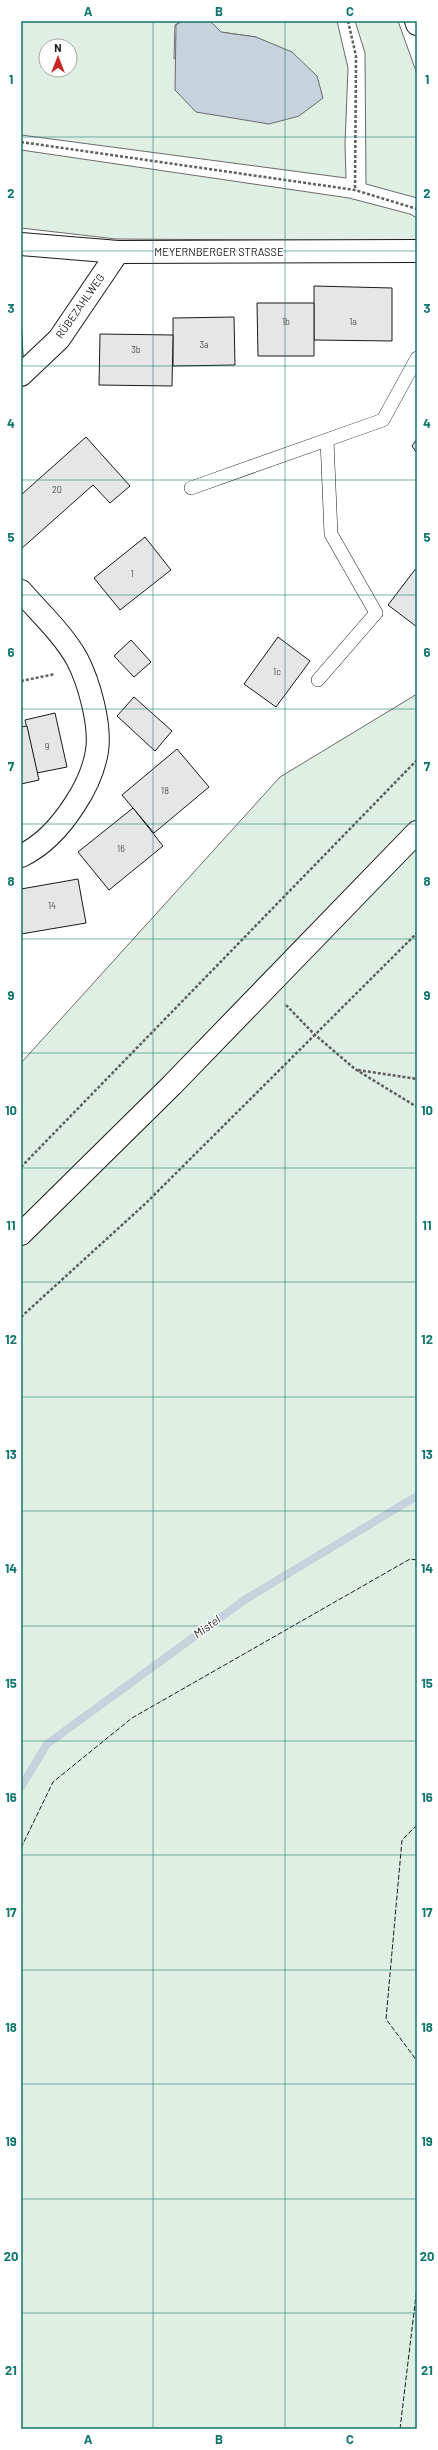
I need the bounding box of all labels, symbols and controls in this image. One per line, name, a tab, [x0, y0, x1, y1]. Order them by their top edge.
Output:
text: A	[84, 3, 93, 19]
text: B	[215, 3, 223, 19]
text: C	[346, 3, 354, 19]
north arrow	[38, 38, 78, 78]
text: N	[54, 41, 62, 54]
text: 1	[9, 71, 13, 87]
text: 1	[425, 71, 429, 87]
text: 2	[7, 185, 15, 201]
text: 2	[423, 185, 431, 201]
street label: MEYERNBERGER STRASSE	[154, 245, 284, 258]
street label: RÜBEZAHLWEG	[52, 270, 107, 341]
text: 3	[7, 300, 15, 316]
text: 3	[423, 300, 431, 316]
house number: 1b	[282, 316, 290, 327]
house number: 1a	[349, 316, 357, 327]
house number: 3a	[199, 339, 209, 350]
house number: 3b	[131, 344, 141, 355]
text: 4	[7, 415, 15, 431]
text: 4	[423, 415, 431, 431]
house number: 20	[52, 484, 62, 495]
text: 5	[7, 529, 15, 545]
text: 5	[423, 529, 431, 545]
house number: 1	[130, 568, 134, 579]
text: 6	[8, 644, 15, 660]
text: 6	[424, 644, 431, 660]
house number: 1c	[273, 666, 281, 677]
house number: 9	[45, 741, 50, 752]
text: 7	[8, 758, 15, 774]
text: 7	[424, 758, 431, 774]
house number: 18	[161, 785, 169, 796]
house number: 16	[117, 843, 125, 854]
text: 8	[7, 873, 15, 889]
text: 8	[423, 873, 431, 889]
house number: 14	[48, 900, 56, 911]
text: 9	[8, 987, 15, 1003]
text: 9	[424, 987, 431, 1003]
text: 10	[5, 1102, 17, 1118]
text: 10	[421, 1102, 433, 1118]
text: 11	[6, 1217, 16, 1233]
text: 11	[422, 1217, 432, 1233]
text: 12	[5, 1331, 17, 1347]
text: 12	[421, 1331, 433, 1347]
text: 13	[5, 1446, 17, 1462]
text: 13	[421, 1446, 433, 1462]
text: 14	[5, 1560, 17, 1576]
text: 14	[421, 1560, 433, 1576]
water label: Mistel	[190, 1612, 223, 1641]
text: 15	[5, 1675, 17, 1691]
text: 15	[421, 1675, 433, 1691]
text: 16	[5, 1789, 17, 1805]
text: 16	[421, 1789, 433, 1805]
text: 17	[5, 1904, 17, 1920]
text: 17	[421, 1904, 433, 1920]
text: 18	[5, 2019, 17, 2035]
text: 18	[421, 2019, 433, 2035]
text: 19	[5, 2133, 17, 2149]
text: 19	[421, 2133, 433, 2149]
text: 20	[4, 2248, 18, 2264]
text: 20	[420, 2248, 434, 2264]
text: 21	[5, 2362, 17, 2378]
text: 21	[421, 2362, 433, 2378]
text: A	[84, 2431, 93, 2447]
text: B	[215, 2431, 223, 2447]
text: C	[346, 2431, 354, 2447]

